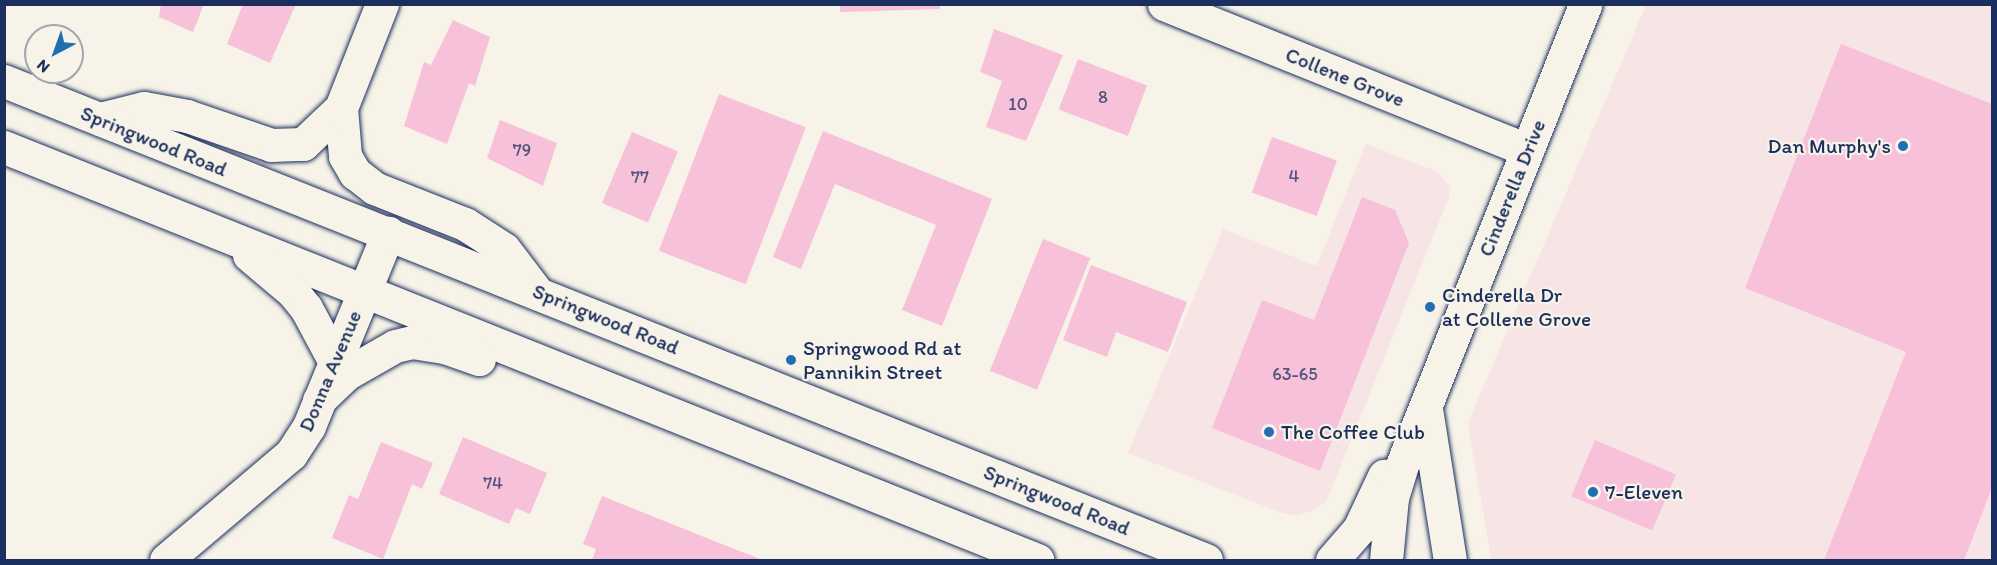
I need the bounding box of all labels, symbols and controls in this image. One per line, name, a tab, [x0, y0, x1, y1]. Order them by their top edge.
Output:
north arrow	[24, 24, 84, 84]
street label: Collene Grove	[1282, 42, 1408, 112]
text: N	[33, 56, 53, 77]
house number: 8	[1098, 86, 1108, 108]
house number: 10	[1008, 93, 1028, 115]
street label: Springwood Road	[77, 100, 231, 182]
street label: Cinderella Drive	[1473, 116, 1551, 260]
place label: Dan Murphy's	[1768, 133, 1891, 159]
house number: 79	[513, 139, 531, 161]
marker: Dan Murphy's	[1896, 139, 1910, 153]
house number: 4	[1289, 165, 1299, 187]
house number: 77	[631, 166, 649, 188]
street label: Springwood Road	[529, 278, 683, 360]
place label: Cinderella Dr at Collene Grove	[1442, 282, 1592, 332]
marker: Cinderella Dr at Collene Grove	[1423, 300, 1437, 314]
street label: Donna Avenue	[293, 307, 367, 435]
place label: Springwood Rd at Pannikin Street	[803, 335, 961, 385]
marker: Springwood Rd at Pannikin Street	[784, 353, 798, 367]
house number: 63-65	[1272, 363, 1318, 385]
place label: The Coffee Club	[1281, 419, 1425, 445]
marker: The Coffee Club	[1262, 425, 1276, 439]
street label: Springwood Road	[980, 459, 1134, 541]
house number: 74	[483, 472, 503, 494]
place label: 7-Eleven	[1605, 479, 1683, 505]
marker: 7-Eleven	[1586, 485, 1600, 499]

